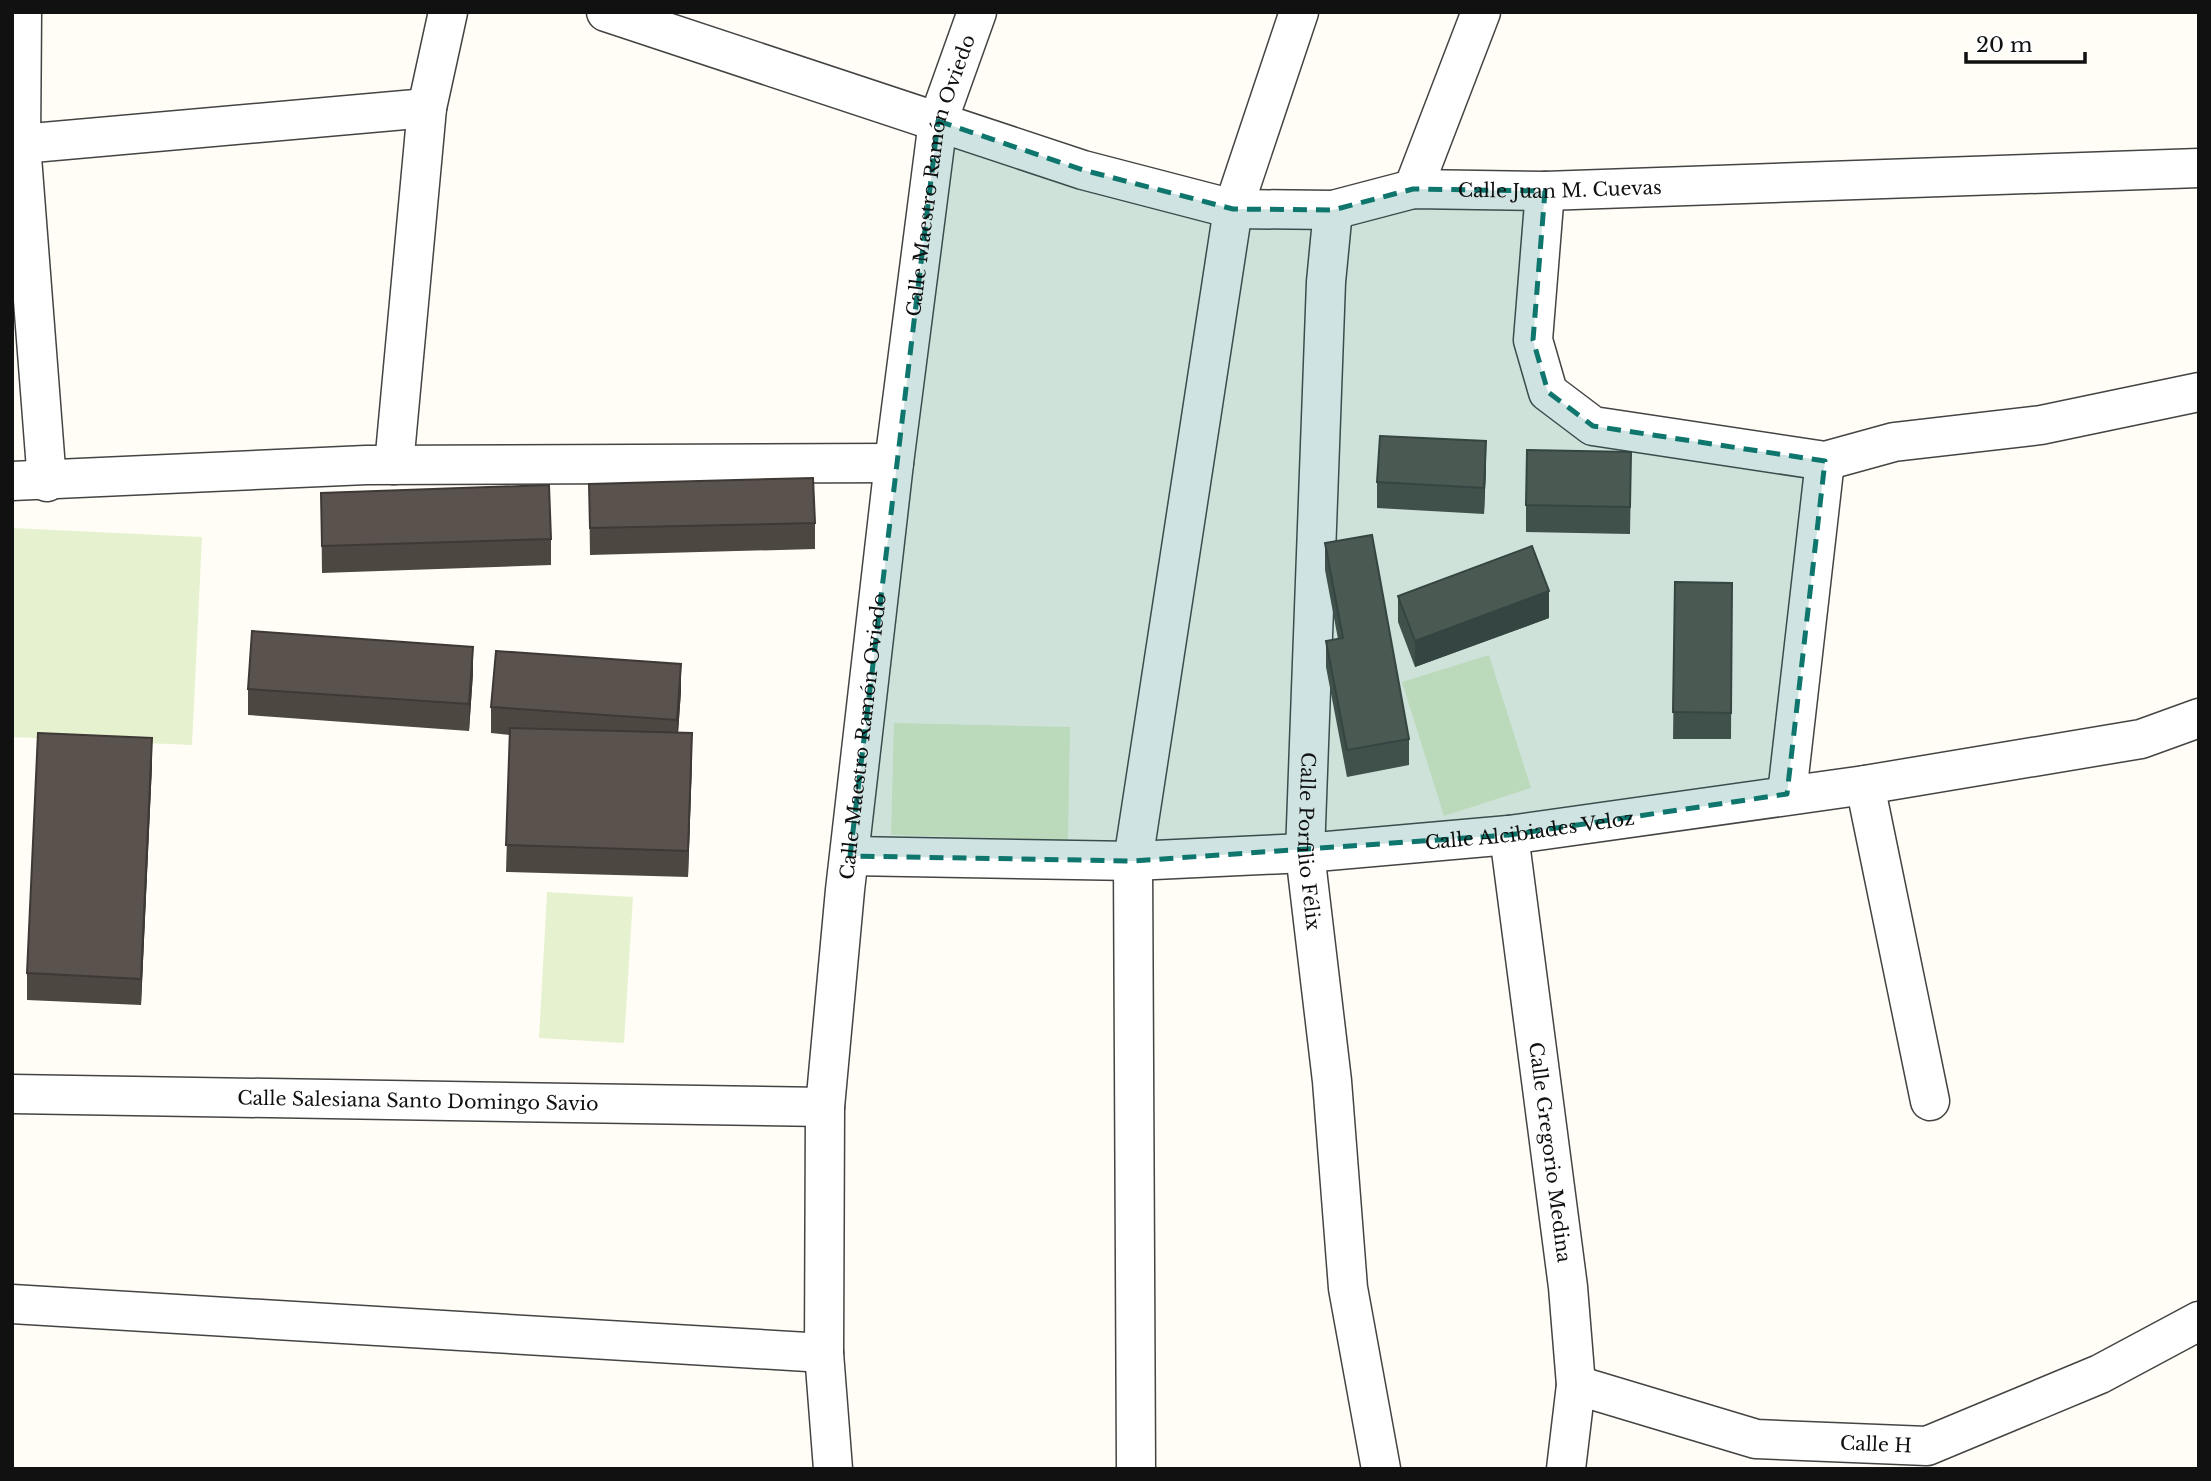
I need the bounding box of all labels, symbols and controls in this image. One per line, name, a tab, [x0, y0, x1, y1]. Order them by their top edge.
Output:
scale bar	[1966, 21, 2085, 65]
street label: Calle Maestro Ramón Oviedo	[901, 31, 980, 318]
text: 20 m	[1976, 32, 2033, 58]
street label: Calle Juan M. Cuevas	[1458, 175, 1662, 203]
street label: Calle Maestro Ramón Oviedo	[835, 592, 891, 881]
street label: Calle Porfilio Félix	[1294, 752, 1326, 932]
street label: Calle Alcibiades Veloz	[1424, 806, 1636, 854]
street label: Calle Gregorio Medina	[1525, 1041, 1576, 1264]
street label: Calle Salesiana Santo Domingo Savio	[237, 1086, 599, 1115]
street label: Calle H	[1839, 1431, 1912, 1457]

